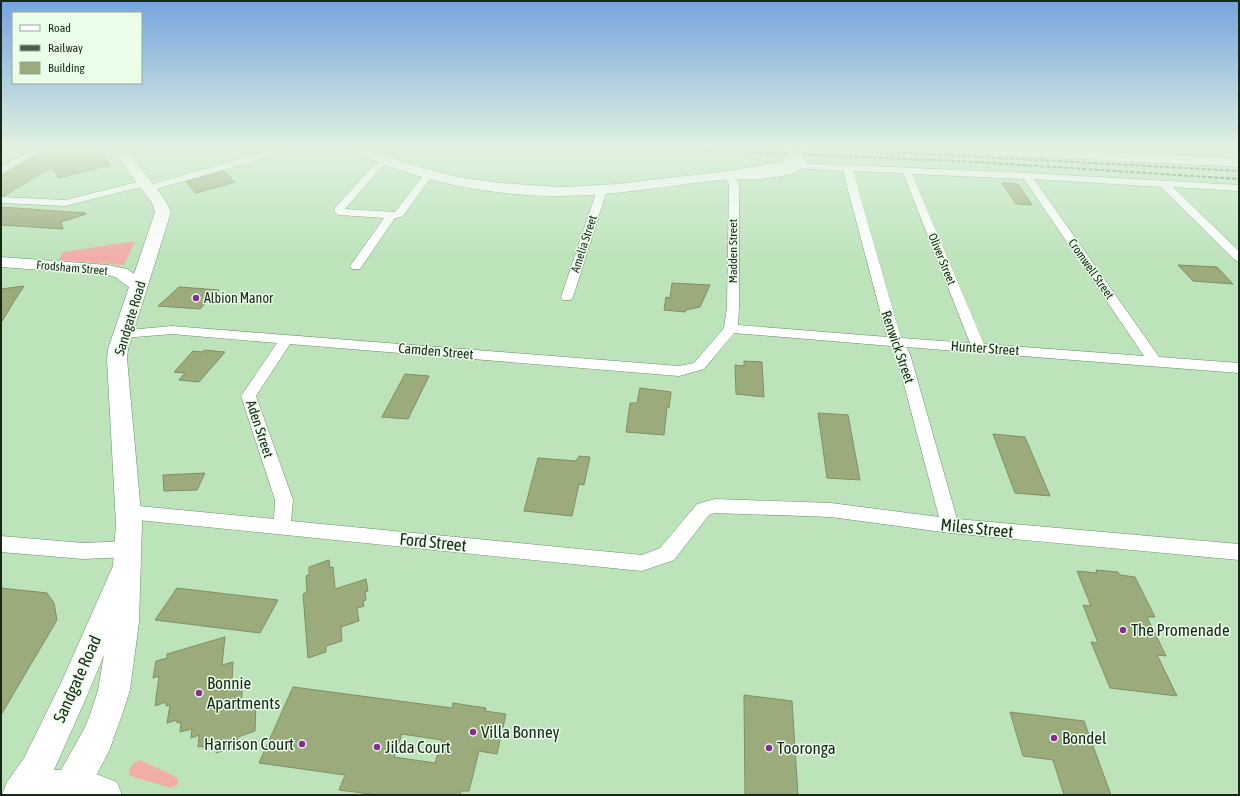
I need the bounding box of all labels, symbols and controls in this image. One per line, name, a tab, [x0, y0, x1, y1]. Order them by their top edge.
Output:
legend	[12, 12, 142, 84]
text: Road	[48, 21, 71, 35]
text: Railway	[48, 41, 83, 55]
text: Building	[48, 61, 86, 75]
street label: Amelia Street	[568, 213, 600, 274]
street label: Madden Street	[726, 218, 740, 283]
street label: Oliver Street	[925, 231, 959, 287]
street label: Cromwell Street	[1065, 236, 1117, 302]
street label: Frodsham Street	[36, 258, 109, 278]
street label: Sandgate Road	[111, 279, 149, 357]
place label: Albion Manor	[204, 290, 274, 306]
marker: Albion Manor	[191, 293, 201, 303]
street label: Renwick Street	[878, 309, 918, 385]
street label: Hunter Street	[950, 338, 1020, 358]
street label: Camden Street	[398, 340, 474, 362]
street label: Aden Street	[243, 398, 277, 460]
street label: Miles Street	[940, 514, 1014, 542]
street label: Ford Street	[399, 529, 468, 555]
place label: The Promenade	[1131, 620, 1230, 640]
marker: The Promenade	[1118, 625, 1128, 635]
street label: Sandgate Road	[49, 632, 105, 726]
place label: Bonnie Apartments	[207, 673, 280, 713]
marker: Bonnie Apartments	[194, 688, 204, 698]
place label: Villa Bonney	[481, 722, 560, 742]
marker: Villa Bonney	[468, 727, 478, 737]
place label: Bondel	[1062, 728, 1107, 748]
marker: Bondel	[1049, 733, 1059, 743]
place label: Harrison Court	[204, 734, 294, 754]
place label: Jilda Court	[385, 737, 451, 757]
place label: Tooronga	[777, 738, 836, 758]
marker: Harrison Court	[297, 739, 307, 749]
marker: Jilda Court	[372, 742, 382, 752]
marker: Tooronga	[764, 743, 774, 753]

